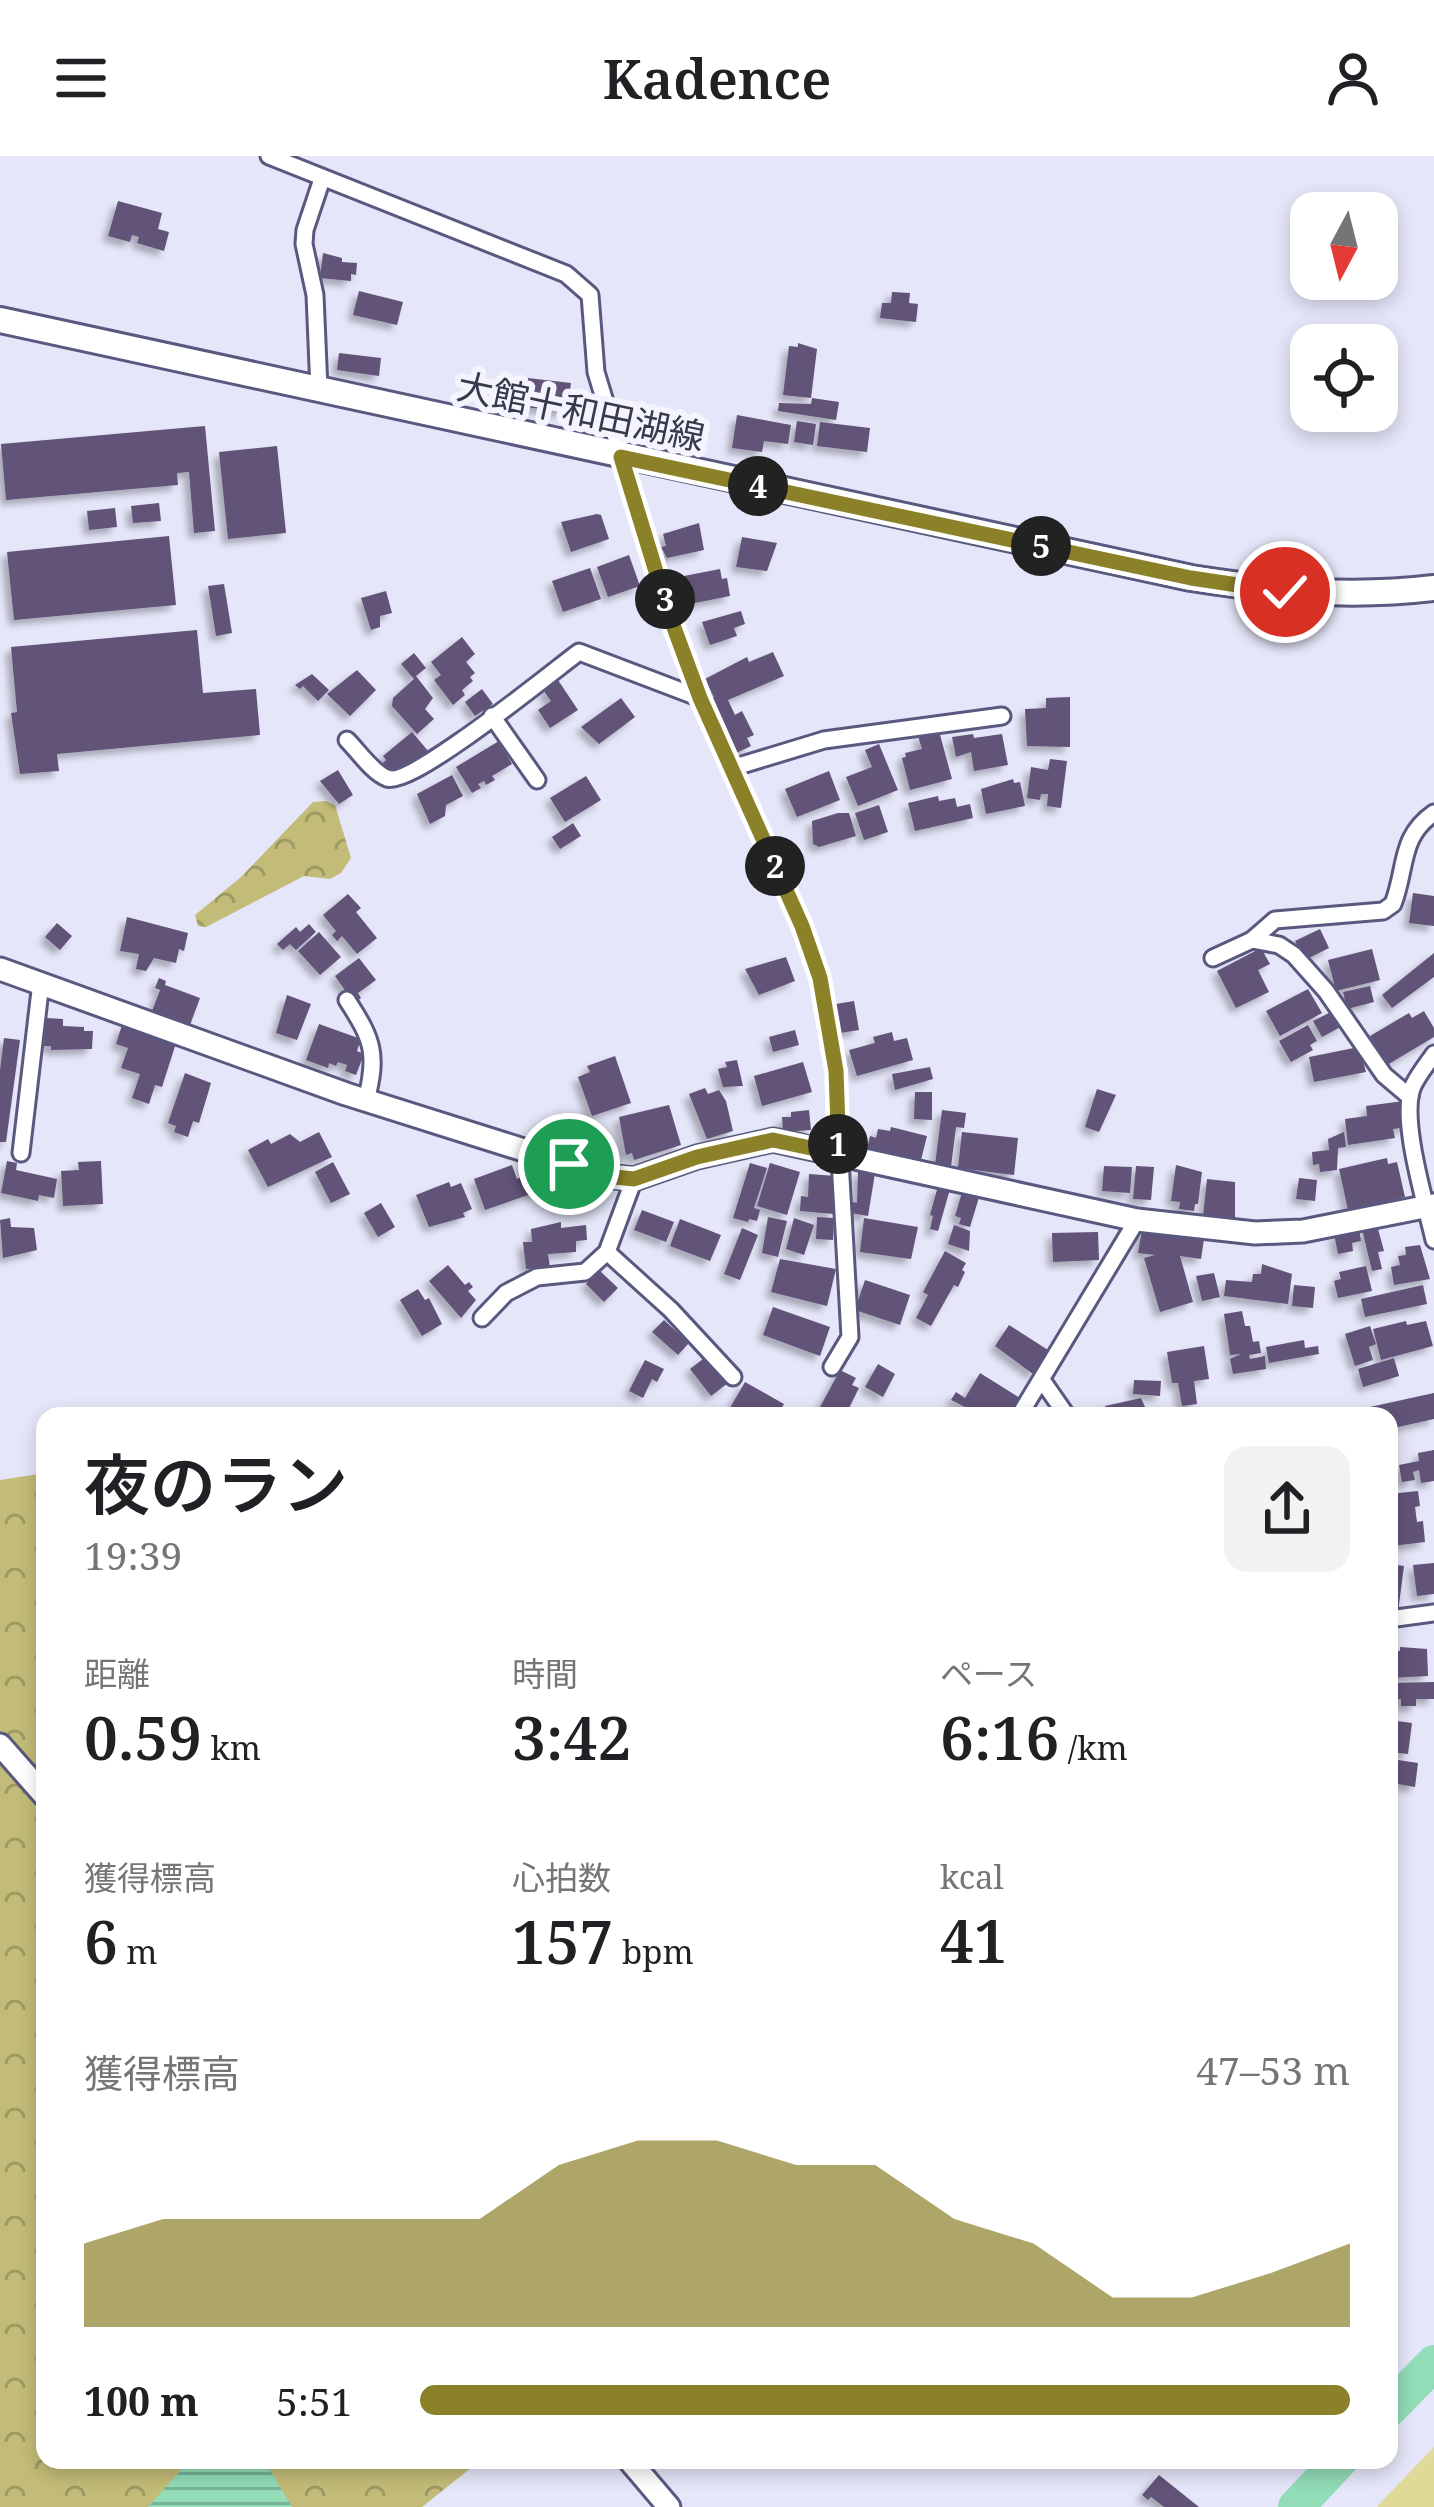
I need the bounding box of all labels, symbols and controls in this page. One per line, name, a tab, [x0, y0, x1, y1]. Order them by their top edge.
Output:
text: Kadence	[603, 41, 831, 115]
icon: menu	[48, 45, 114, 111]
icon: person	[1320, 45, 1386, 111]
north arrow	[1290, 192, 1398, 300]
map controls	[1290, 192, 1398, 432]
button: locate	[1290, 324, 1398, 432]
street label: 大館十和田湖線	[453, 361, 709, 461]
pin: 4	[728, 456, 788, 516]
text: 4	[749, 463, 767, 508]
pin: 5	[1011, 516, 1071, 576]
text: 5	[1032, 523, 1050, 568]
pin	[1234, 541, 1336, 643]
icon: check	[1252, 559, 1318, 625]
pin: 3	[635, 569, 695, 629]
text: 3	[656, 576, 674, 621]
pin: 2	[745, 836, 805, 896]
text: 2	[766, 843, 784, 888]
pin	[518, 1113, 620, 1215]
pin: 1	[808, 1114, 868, 1174]
text: 1	[829, 1121, 847, 1166]
icon: arrive	[536, 1131, 602, 1197]
text: 夜のラン	[84, 1438, 348, 1528]
button: share	[1224, 1446, 1350, 1572]
text: 19:39	[84, 1528, 182, 1581]
text: 距離	[84, 1651, 150, 1696]
text: 時間	[512, 1651, 578, 1696]
text: ペース	[940, 1651, 1037, 1696]
text: 0.59	[84, 1696, 202, 1778]
text: 3:42	[512, 1696, 631, 1778]
text: 6:16	[940, 1696, 1059, 1778]
text: km	[202, 1725, 261, 1770]
text: /km	[1059, 1725, 1128, 1770]
text: kcal	[940, 1854, 1004, 1899]
text: 獲得標高	[84, 1855, 216, 1900]
text: 心拍数	[512, 1855, 611, 1900]
text: 41	[940, 1899, 1008, 1981]
text: 6	[84, 1900, 118, 1982]
text: 157	[512, 1900, 613, 1982]
text: m	[118, 1929, 158, 1974]
text: bpm	[613, 1929, 694, 1974]
text: 47–53 m	[1196, 2043, 1350, 2096]
text: 獲得標高	[84, 2046, 240, 2099]
text: 100 m	[84, 2374, 199, 2427]
text: 5:51	[276, 2374, 353, 2427]

